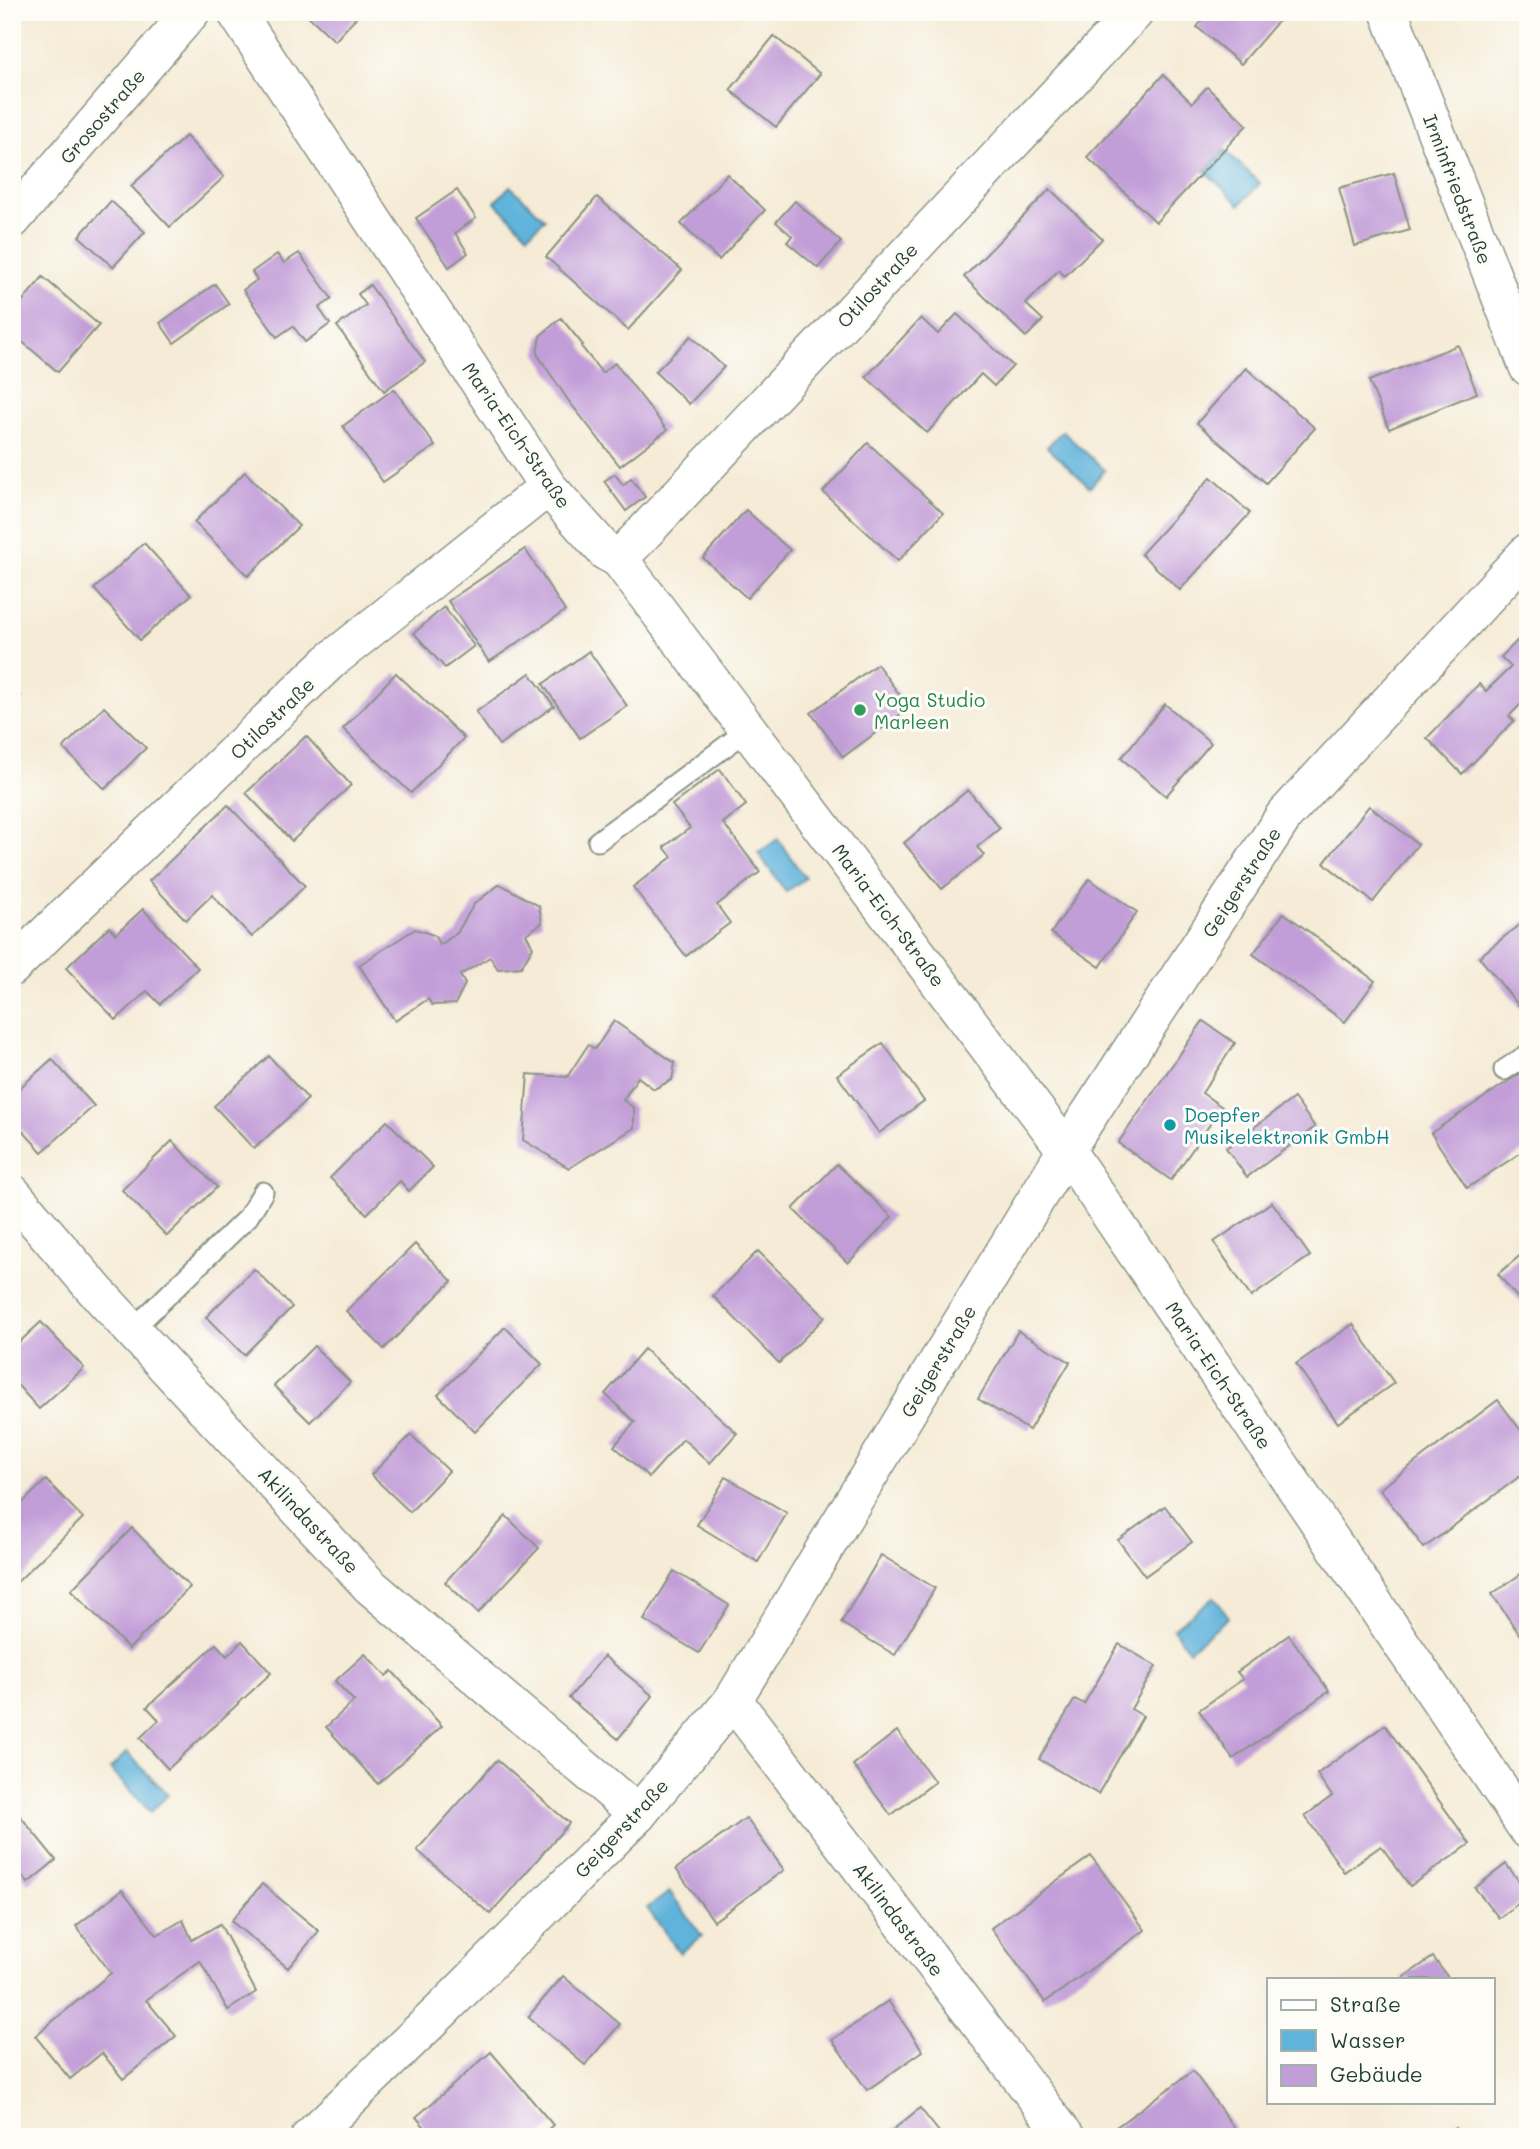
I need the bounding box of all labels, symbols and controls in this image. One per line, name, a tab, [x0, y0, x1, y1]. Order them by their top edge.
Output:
street label: Grosostraße	[54, 63, 150, 169]
street label: Irminfriedstraße	[1418, 110, 1498, 268]
street label: Otilostraße	[831, 237, 923, 333]
street label: Maria-Eich-Straße	[457, 357, 577, 513]
street label: Otilostraße	[224, 671, 320, 765]
place label: Yoga Studio Marleen	[874, 687, 985, 734]
marker: Yoga Studio Marleen	[852, 702, 868, 718]
street label: Geigerstraße	[1196, 822, 1286, 942]
street label: Maria-Eich-Straße	[827, 838, 951, 992]
place label: Doepfer Musikelektronik GmbH	[1184, 1102, 1390, 1149]
marker: Doepfer Musikelektronik GmbH	[1162, 1117, 1178, 1133]
street label: Maria-Eich-Straße	[1160, 1296, 1278, 1454]
street label: Geigerstraße	[895, 1300, 981, 1422]
street label: Akilindastraße	[253, 1461, 365, 1579]
street label: Geigerstraße	[569, 1773, 673, 1883]
street label: Akilindastraße	[848, 1857, 950, 1981]
legend	[1267, 1978, 1494, 2104]
text: Straße	[1330, 1990, 1401, 2017]
text: Wasser	[1330, 2026, 1405, 2053]
text: Gebäude	[1330, 2060, 1423, 2087]

